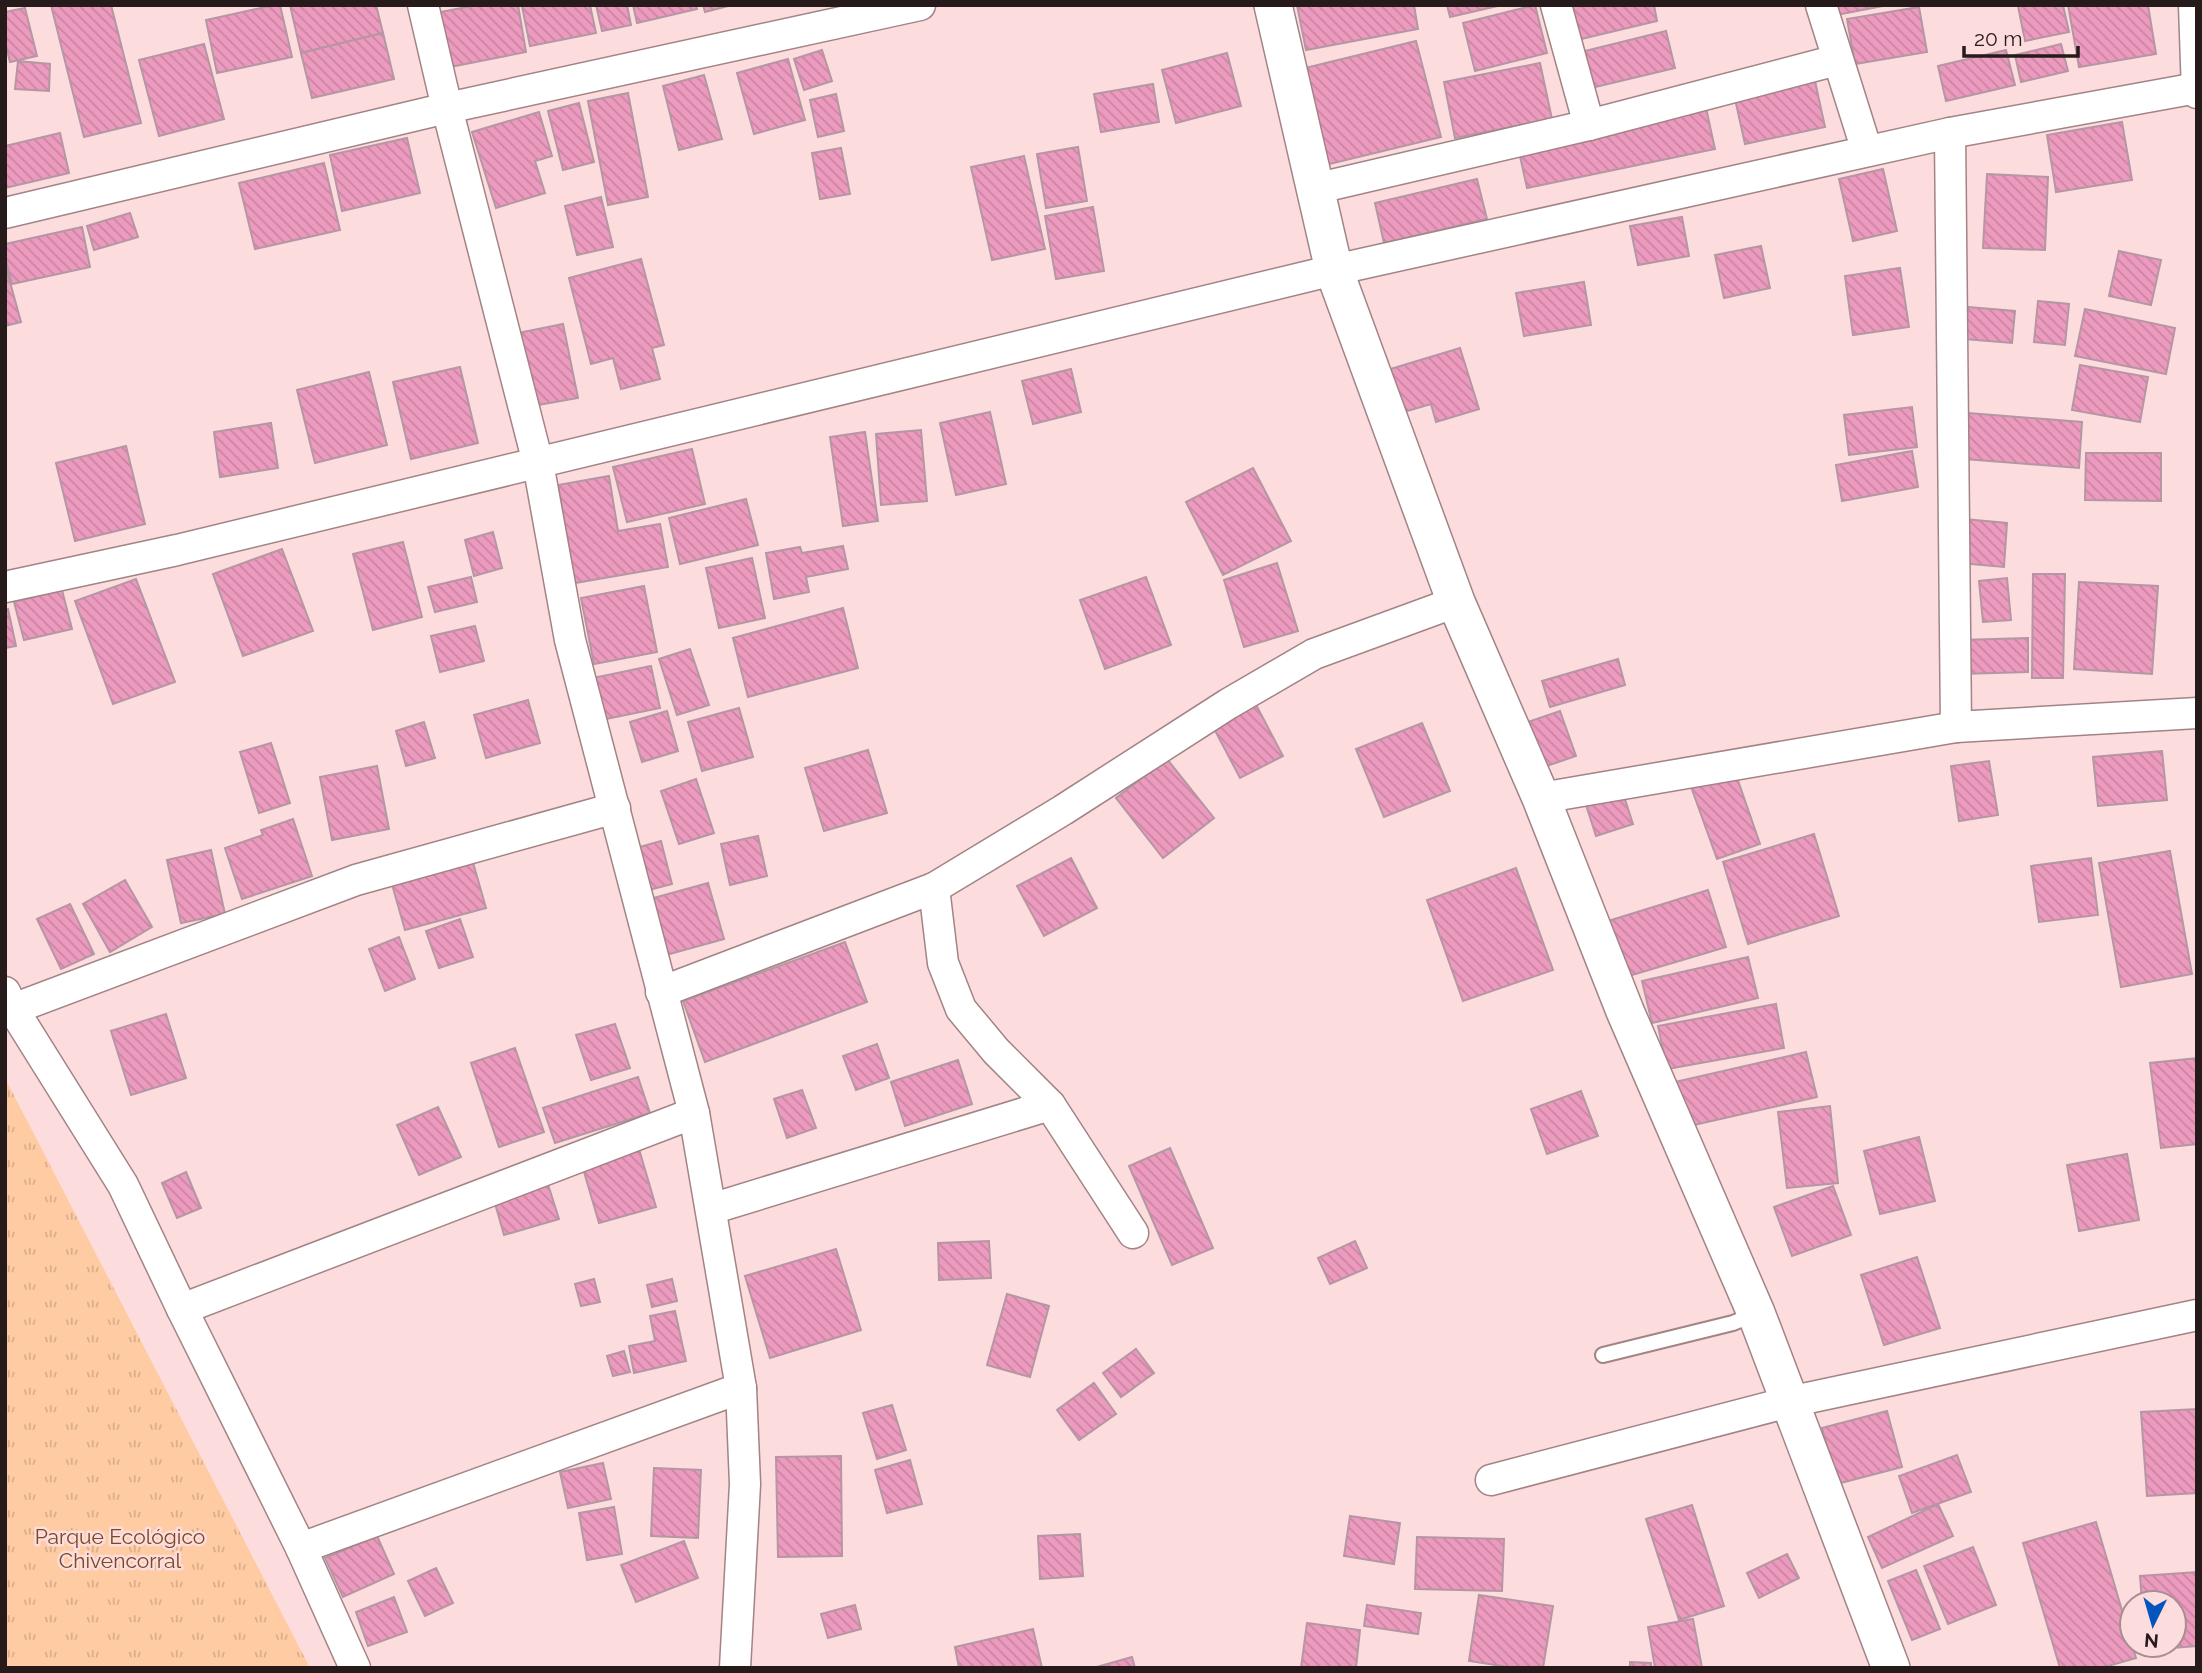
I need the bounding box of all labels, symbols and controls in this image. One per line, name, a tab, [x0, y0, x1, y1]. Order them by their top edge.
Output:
scale bar	[1964, 14, 2078, 58]
text: 20 m	[1974, 26, 2022, 51]
park label: Parque Ecológico Chivencorral	[35, 1524, 205, 1573]
north arrow	[2118, 1589, 2188, 1659]
text: N	[2143, 1629, 2160, 1653]

